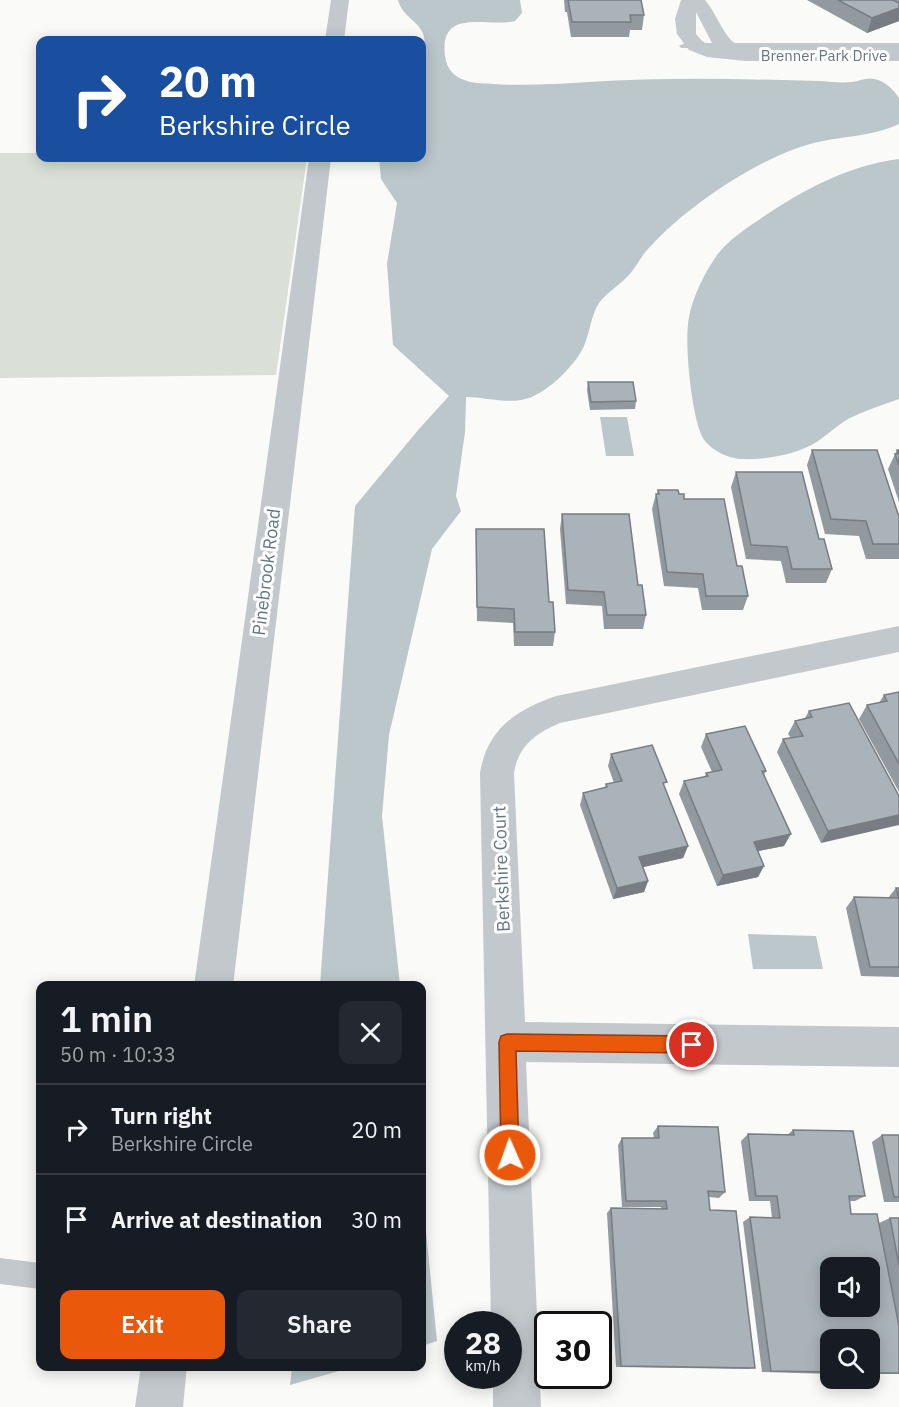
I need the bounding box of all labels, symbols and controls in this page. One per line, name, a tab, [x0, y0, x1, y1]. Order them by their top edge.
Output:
street label: Brenner Park Drive	[761, 46, 887, 65]
text: 20 m	[159, 54, 257, 109]
icon: right	[60, 60, 138, 138]
text: Berkshire Circle	[159, 107, 351, 142]
street label: Pinebrook Road	[247, 507, 285, 637]
street label: Berkshire Court	[487, 806, 515, 932]
text: 1 min	[60, 995, 153, 1042]
button: close	[339, 1001, 402, 1064]
pin	[666, 1019, 717, 1070]
icon: arrive	[675, 1028, 708, 1061]
text: 50 m · 10:33	[60, 1041, 176, 1068]
text: Turn right	[111, 1101, 212, 1130]
icon: right	[60, 1113, 93, 1146]
text: 20 m	[351, 1115, 402, 1144]
position arrow	[478, 1123, 542, 1187]
text: Berkshire Circle	[111, 1130, 253, 1157]
icon: arrive	[60, 1203, 93, 1236]
text: Arrive at destination	[111, 1205, 322, 1234]
text: 30 m	[351, 1205, 402, 1234]
map controls	[820, 1257, 880, 1389]
button: sound	[820, 1257, 880, 1317]
button: Exit	[60, 1290, 225, 1359]
button: Share	[237, 1290, 402, 1359]
speed limit sign: 30	[534, 1311, 612, 1389]
text: 28	[465, 1323, 501, 1362]
button: search	[820, 1329, 880, 1389]
text: km/h	[465, 1356, 501, 1375]

